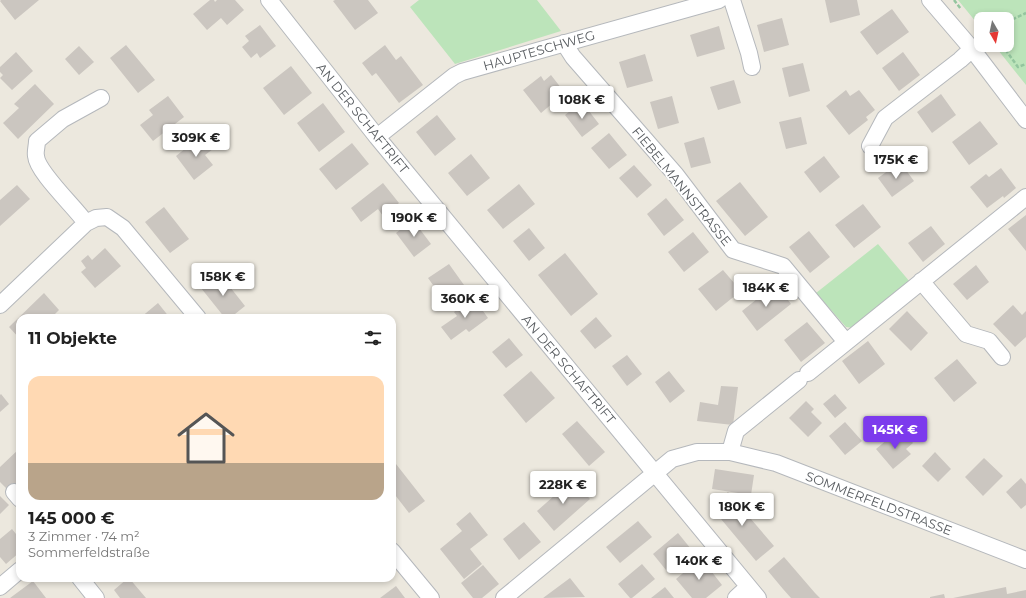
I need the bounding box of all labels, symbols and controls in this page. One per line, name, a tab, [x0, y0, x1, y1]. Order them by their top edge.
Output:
north arrow	[974, 12, 1014, 52]
map controls	[974, 12, 1014, 52]
street label: HAUPTESCHWEG	[481, 26, 597, 74]
street label: AN DER SCHAFTRIFT	[314, 60, 413, 177]
pin: 108K €	[549, 86, 615, 120]
text: 108K €	[559, 91, 605, 107]
street label: FIEBELMANNSTRASSE	[629, 123, 735, 249]
pin: 309K €	[163, 124, 229, 158]
text: 309K €	[172, 129, 220, 145]
pin: 175K €	[863, 146, 929, 180]
text: 175K €	[874, 151, 918, 167]
pin: 190K €	[381, 204, 447, 238]
text: 190K €	[391, 209, 437, 225]
pin: 158K €	[190, 263, 256, 297]
text: 158K €	[200, 268, 246, 284]
pin: 184K €	[733, 274, 799, 308]
text: 184K €	[743, 279, 789, 295]
pin: 360K €	[432, 285, 498, 319]
text: 360K €	[441, 290, 489, 306]
street label: AN DER SCHAFTRIFT	[519, 311, 620, 427]
icon: filters	[362, 327, 384, 349]
text: 11 Objekte	[28, 328, 117, 348]
icon: home	[170, 402, 242, 474]
pin: 145K €	[862, 416, 928, 450]
text: 145K €	[872, 421, 918, 437]
street label: SOMMERFELDSTRASSE	[803, 468, 955, 538]
pin: 228K €	[530, 471, 596, 505]
text: 228K €	[539, 476, 587, 492]
pin: 180K €	[709, 493, 775, 527]
text: 180K €	[719, 498, 765, 514]
text: 145 000 €	[28, 508, 115, 528]
text: 3 Zimmer · 74 m²	[28, 528, 140, 544]
text: Sommerfeldstraße	[28, 544, 150, 560]
pin: 140K €	[666, 547, 732, 581]
text: 140K €	[676, 552, 722, 568]

